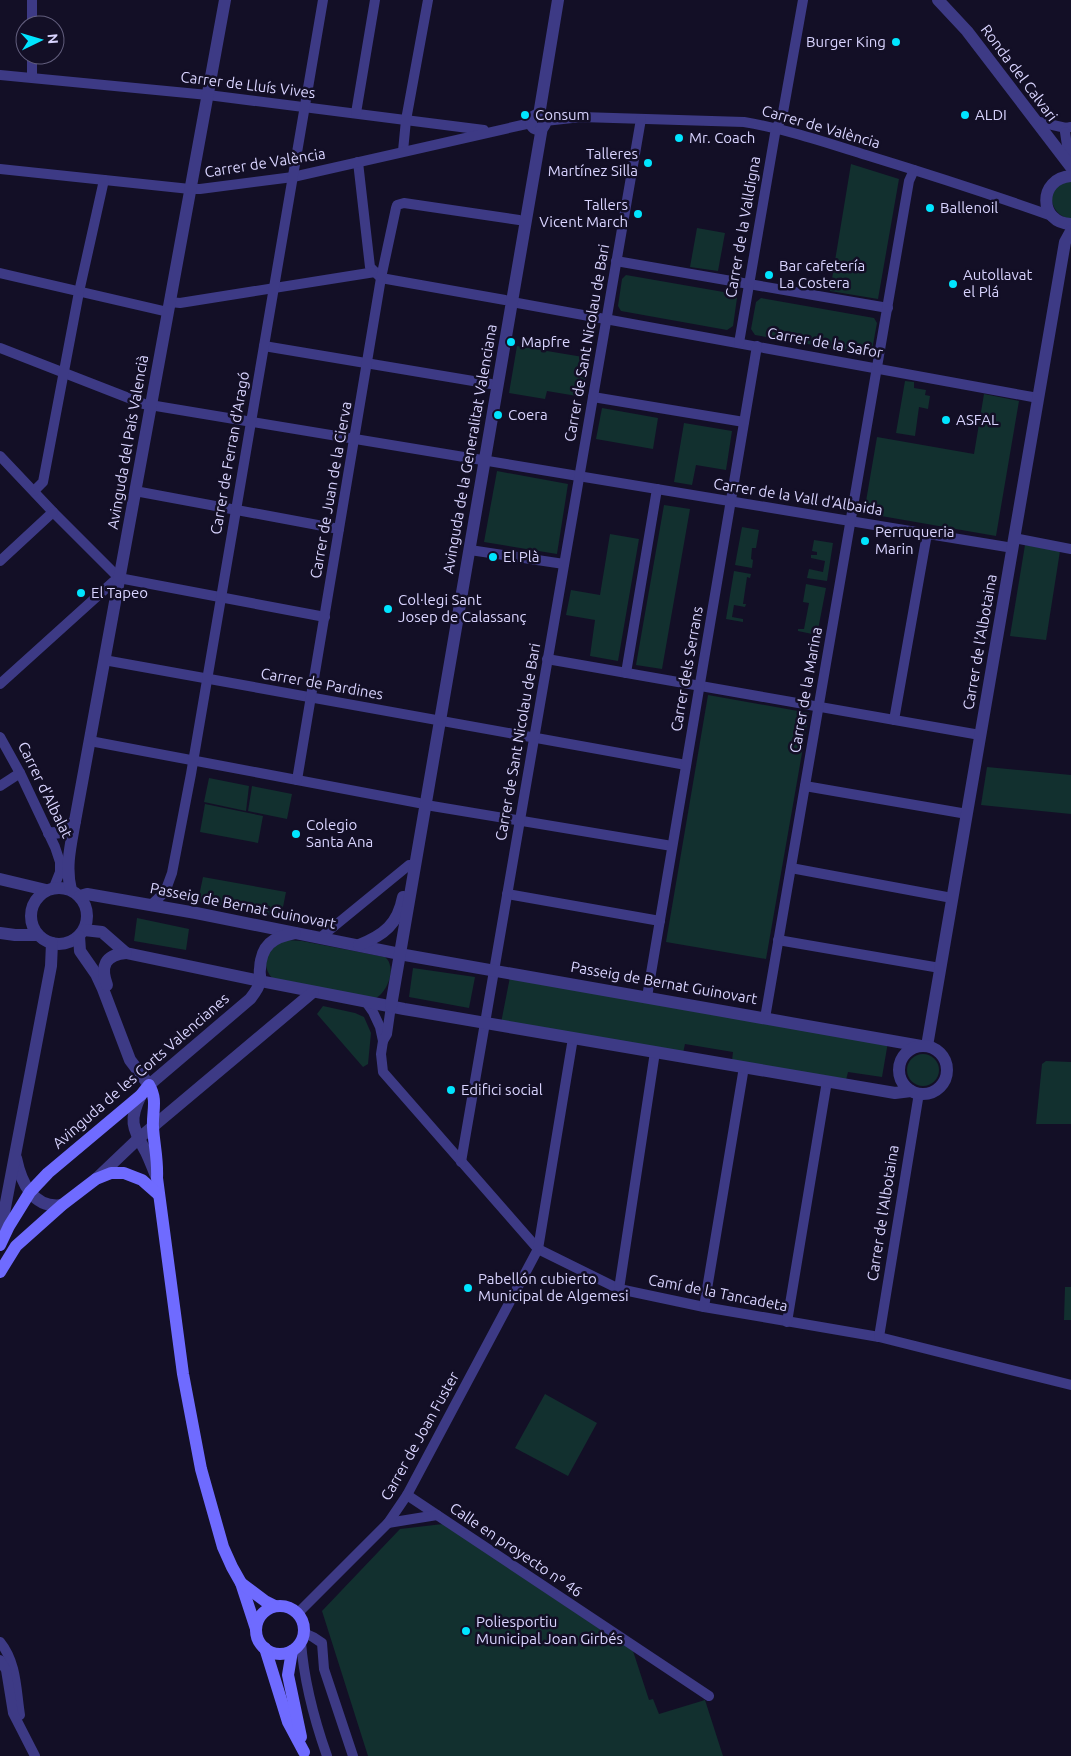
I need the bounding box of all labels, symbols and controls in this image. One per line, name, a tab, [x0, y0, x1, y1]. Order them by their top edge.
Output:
north arrow	[15, 15, 65, 65]
street label: Ronda del Calvari	[978, 21, 1061, 124]
text: N	[45, 33, 61, 45]
place label: Burger King	[806, 33, 886, 50]
marker: Burger King	[890, 36, 902, 48]
street label: Carrer de Lluís Vives	[180, 68, 316, 101]
street label: Carrer de València	[760, 101, 882, 152]
place label: Consum	[535, 106, 590, 123]
place label: ALDI	[975, 106, 1007, 123]
marker: Consum	[519, 109, 531, 121]
marker: ALDI	[959, 109, 971, 121]
place label: Mr. Coach	[689, 129, 755, 146]
marker: Mr. Coach	[673, 132, 685, 144]
street label: Carrer de València	[203, 145, 327, 180]
place label: Talleres Martínez Silla	[548, 145, 638, 179]
street label: Carrer de la Valldigna	[722, 155, 763, 299]
marker: Talleres Martínez Silla	[642, 157, 654, 169]
place label: Tallers Vicent March	[539, 196, 628, 230]
place label: Ballenoil	[940, 199, 998, 216]
marker: Ballenoil	[924, 202, 936, 214]
marker: Tallers Vicent March	[632, 208, 644, 220]
street label: Carrer de Sant Nicolau de Bari	[561, 243, 612, 443]
place label: Bar cafetería La Costera	[779, 257, 865, 291]
place label: Autollavat el Plá	[963, 266, 1033, 300]
marker: Bar cafetería La Costera	[763, 269, 775, 281]
marker: Autollavat el Plá	[947, 278, 959, 290]
street label: Avinguda de la Generalitat Valenciana	[439, 323, 500, 575]
street label: Carrer de la Safor	[766, 324, 884, 361]
place label: Mapfre	[521, 333, 570, 350]
marker: Mapfre	[505, 336, 517, 348]
street label: Avinguda del País Valencià	[104, 353, 151, 530]
street label: Carrer de Ferran d'Aragó	[207, 370, 252, 536]
street label: Carrer de Juan de la Cierva	[307, 400, 354, 580]
place label: Coera	[508, 406, 548, 423]
marker: Coera	[492, 409, 504, 421]
place label: ASFAL	[956, 411, 999, 428]
marker: ASFAL	[940, 414, 952, 426]
street label: Carrer de la Vall d'Albaida	[712, 475, 884, 518]
place label: Perruqueria Marin	[875, 523, 955, 557]
marker: Perruqueria Marin	[859, 535, 871, 547]
place label: El Plà	[503, 548, 539, 565]
marker: El Plà	[487, 551, 499, 563]
street label: Carrer de l'Albotaina	[959, 573, 1000, 711]
place label: El Tapeo	[91, 584, 148, 601]
marker: El Tapeo	[75, 587, 87, 599]
place label: Col·legi Sant Josep de Calassanç	[398, 591, 527, 625]
marker: Col·legi Sant Josep de Calassanç	[382, 603, 394, 615]
street label: Carrer dels Serrans	[667, 605, 706, 733]
street label: Carrer de la Marina	[786, 626, 825, 754]
street label: Carrer de Sant Nicolau de Bari	[492, 642, 543, 842]
street label: Carrer de Pardines	[259, 664, 385, 703]
street label: Carrer d'Albalat	[15, 739, 76, 841]
place label: Colegio Santa Ana	[306, 816, 373, 850]
marker: Colegio Santa Ana	[290, 828, 302, 840]
street label: Passeig de Bernat Guinovart	[149, 879, 338, 932]
street label: Passeig de Bernat Guinovart	[569, 958, 759, 1007]
street label: Avinguda de les Corts Valencianes	[49, 989, 232, 1152]
place label: Edifici social	[461, 1081, 543, 1098]
marker: Edifici social	[445, 1084, 457, 1096]
street label: Carrer de l'Albotaina	[863, 1144, 902, 1282]
place label: Pabellón cubierto Municipal de Algemesi	[478, 1270, 629, 1304]
street label: Camí de la Tancadeta	[647, 1271, 789, 1314]
marker: Pabellón cubierto Municipal de Algemesi	[462, 1282, 474, 1294]
street label: Carrer de Joan Fuster	[377, 1368, 462, 1503]
street label: Calle en proyecto nº 46	[447, 1499, 586, 1600]
place label: Poliesportiu Municipal Joan Girbés	[476, 1613, 623, 1647]
marker: Poliesportiu Municipal Joan Girbés	[460, 1625, 472, 1637]

